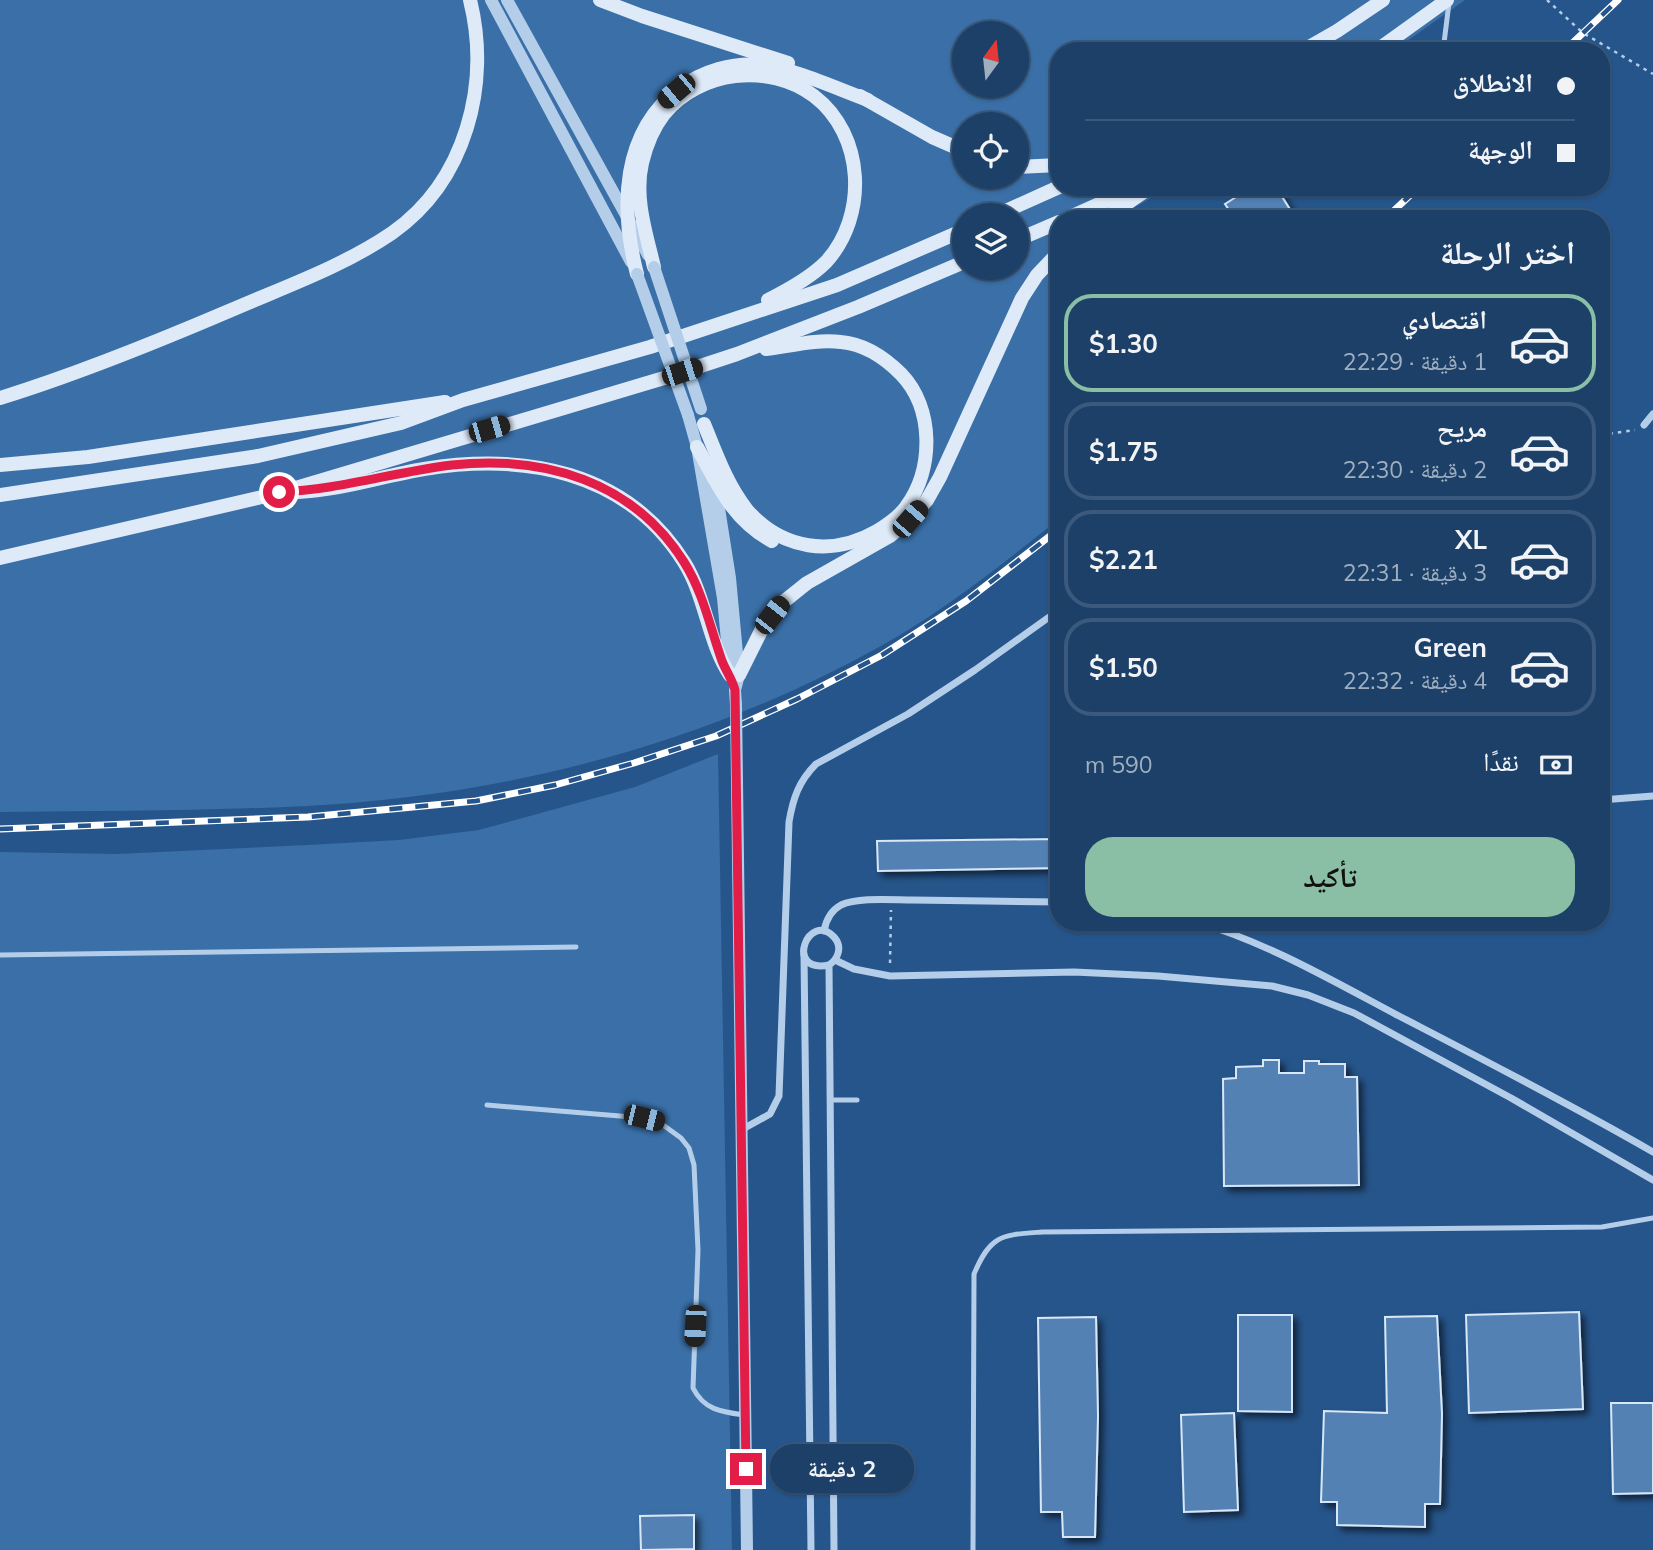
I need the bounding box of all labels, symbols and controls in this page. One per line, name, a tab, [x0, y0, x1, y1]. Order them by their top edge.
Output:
north arrow	[952, 21, 1029, 98]
map controls	[952, 21, 1029, 280]
text: الانطلاق	[1453, 66, 1533, 99]
car	[654, 69, 699, 113]
button: locate	[952, 112, 1029, 189]
text: الوجهة	[1468, 133, 1533, 166]
button: layers	[952, 203, 1029, 280]
text: اختر الرحلة	[1440, 232, 1575, 272]
text: اقتصادي	[1402, 303, 1487, 336]
icon: car	[1508, 312, 1571, 375]
text: $1.30	[1089, 327, 1158, 360]
text: 1 دقيقة · 22:29	[1343, 347, 1487, 376]
car	[659, 356, 706, 388]
text: مريح	[1437, 411, 1487, 444]
car	[466, 413, 513, 445]
icon: car	[1508, 420, 1571, 483]
text: $1.75	[1089, 435, 1158, 468]
text: 2 دقيقة · 22:30	[1343, 455, 1487, 484]
route start	[263, 476, 295, 508]
car	[889, 496, 932, 542]
text: XL	[1455, 523, 1487, 556]
icon: car	[1508, 528, 1571, 591]
text: $2.21	[1089, 543, 1158, 576]
text: 3 دقيقة · 22:31	[1343, 558, 1487, 587]
car	[751, 592, 794, 638]
text: Green	[1414, 631, 1487, 664]
icon: car	[1508, 636, 1571, 699]
text: $1.50	[1089, 651, 1158, 684]
text: 4 دقيقة · 22:32	[1343, 666, 1487, 695]
text: نقدًا	[1483, 745, 1519, 778]
icon: cash	[1537, 746, 1575, 784]
text: 590 m	[1085, 750, 1153, 779]
button: تأكيد	[1085, 837, 1575, 917]
car	[622, 1103, 667, 1133]
car	[684, 1304, 707, 1348]
callout: 2 دقيقة	[770, 1444, 914, 1494]
route end	[730, 1453, 762, 1485]
text: 2 دقيقة	[808, 1454, 876, 1483]

